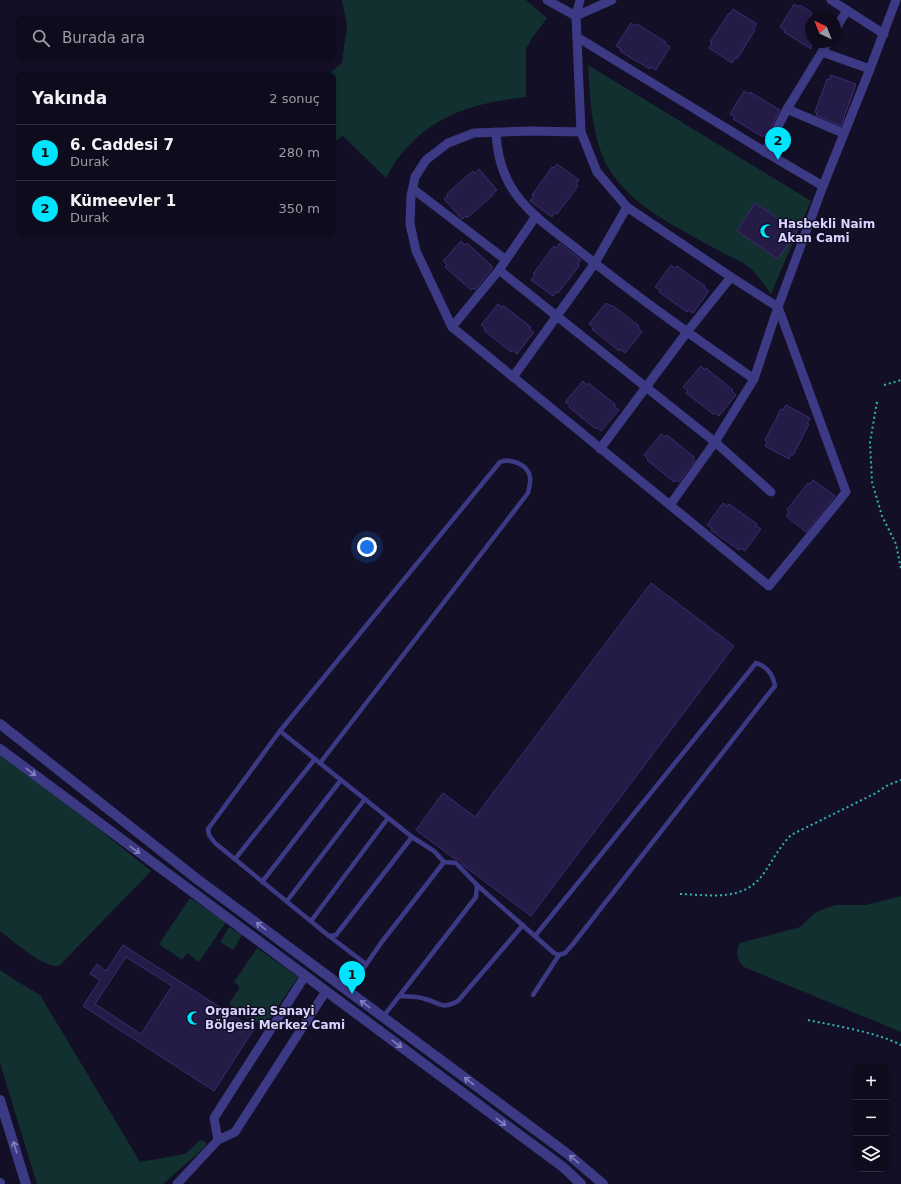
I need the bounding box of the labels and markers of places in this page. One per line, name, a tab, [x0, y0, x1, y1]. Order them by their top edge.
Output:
pin: 2	[765, 127, 791, 160]
place label: Hasbekli Naim Akan Cami	[778, 217, 875, 245]
mosque icon: Hasbekli Naim Akan Cami	[759, 223, 775, 239]
pin: 1	[339, 961, 365, 994]
place label: Organize Sanayi Bölgesi Merkez Cami	[205, 1004, 345, 1032]
mosque icon: Organize Sanayi Bölgesi Merkez Cami	[186, 1010, 202, 1026]

